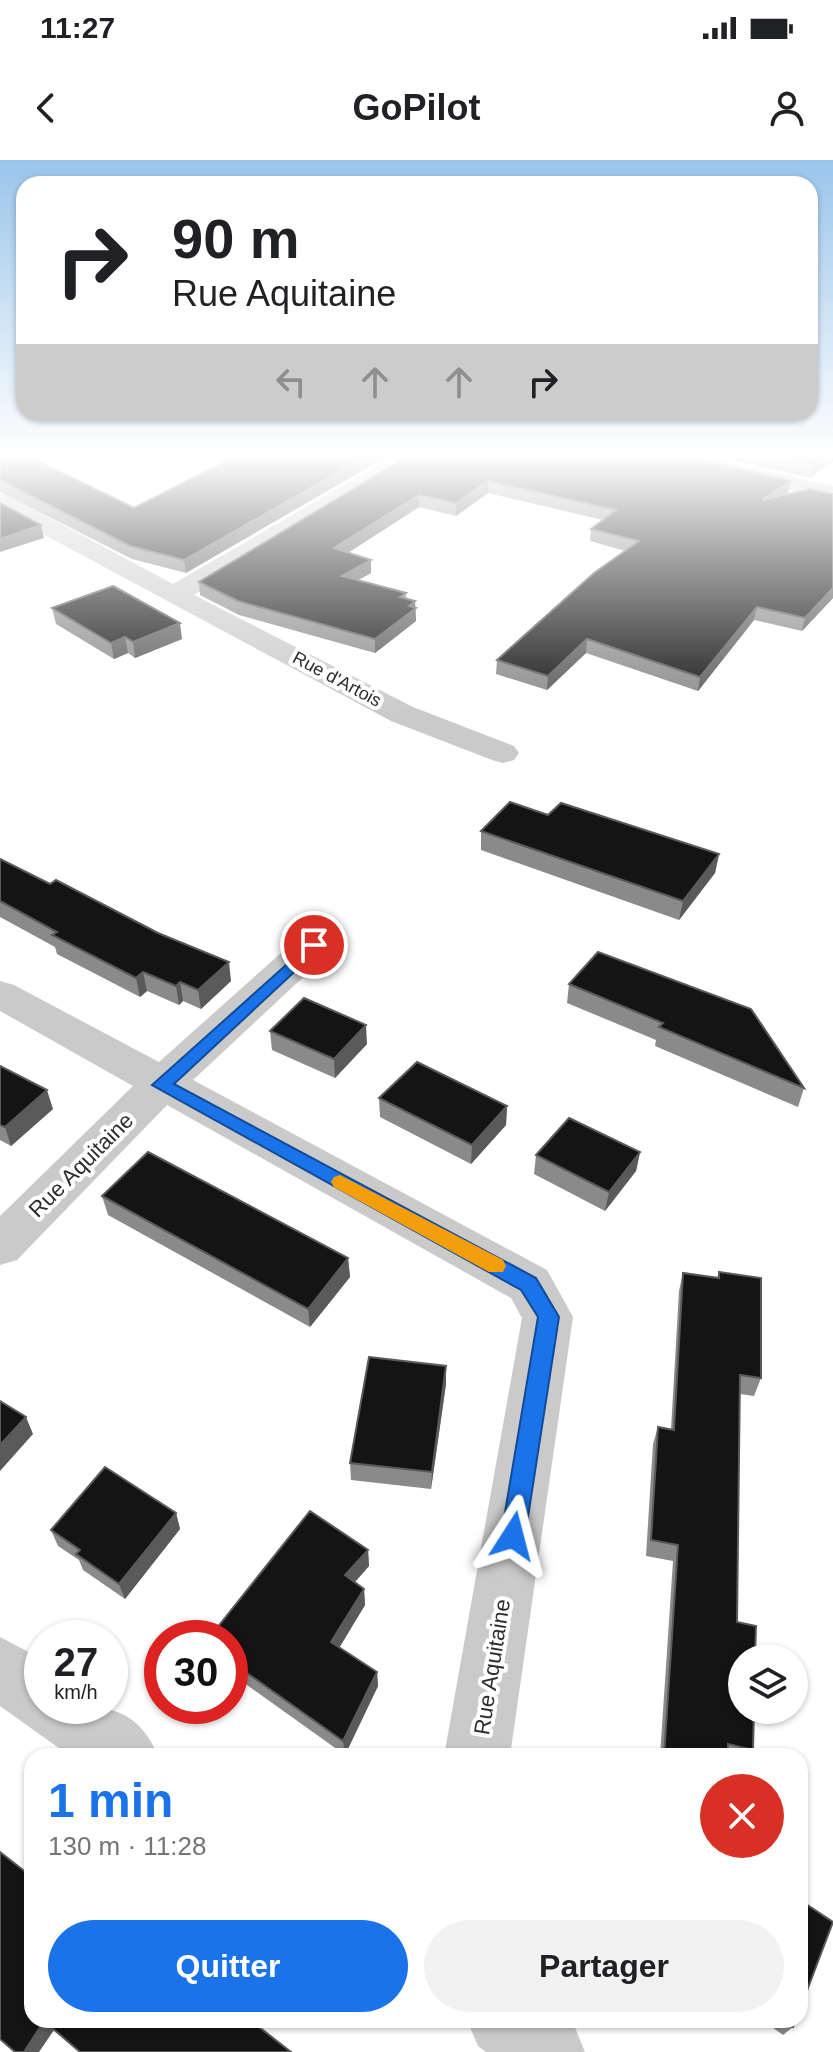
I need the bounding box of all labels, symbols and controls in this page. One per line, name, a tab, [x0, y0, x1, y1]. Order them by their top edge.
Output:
text: 11:27	[40, 11, 115, 44]
icon: back	[24, 86, 68, 130]
icon: person	[765, 86, 809, 130]
text: GoPilot	[353, 87, 481, 128]
text: 90 m	[172, 207, 300, 270]
icon: right	[40, 208, 144, 312]
text: Rue Aquitaine	[172, 273, 396, 314]
icon: left	[269, 360, 313, 404]
icon: ahead	[353, 360, 397, 404]
icon: ahead	[437, 360, 481, 404]
icon: right	[521, 360, 565, 404]
street label: Rue d'Artois	[289, 647, 385, 711]
pin	[280, 911, 348, 979]
icon: arrive	[292, 923, 336, 967]
street label: Rue Aquitaine	[24, 1108, 138, 1222]
position arrow	[471, 1494, 555, 1578]
street label: Rue Aquitaine	[469, 1597, 515, 1737]
speed limit sign: 30	[144, 1620, 248, 1724]
text: 27	[54, 1640, 98, 1684]
map controls	[728, 1644, 808, 1724]
button: layers	[728, 1644, 808, 1724]
text: km/h	[54, 1681, 98, 1703]
text: 1 min	[48, 1774, 173, 1827]
button: close	[700, 1774, 784, 1858]
text: 130 m · 11:28	[48, 1831, 207, 1861]
button: Quitter	[48, 1920, 408, 2012]
button: Partager	[424, 1920, 784, 2012]

